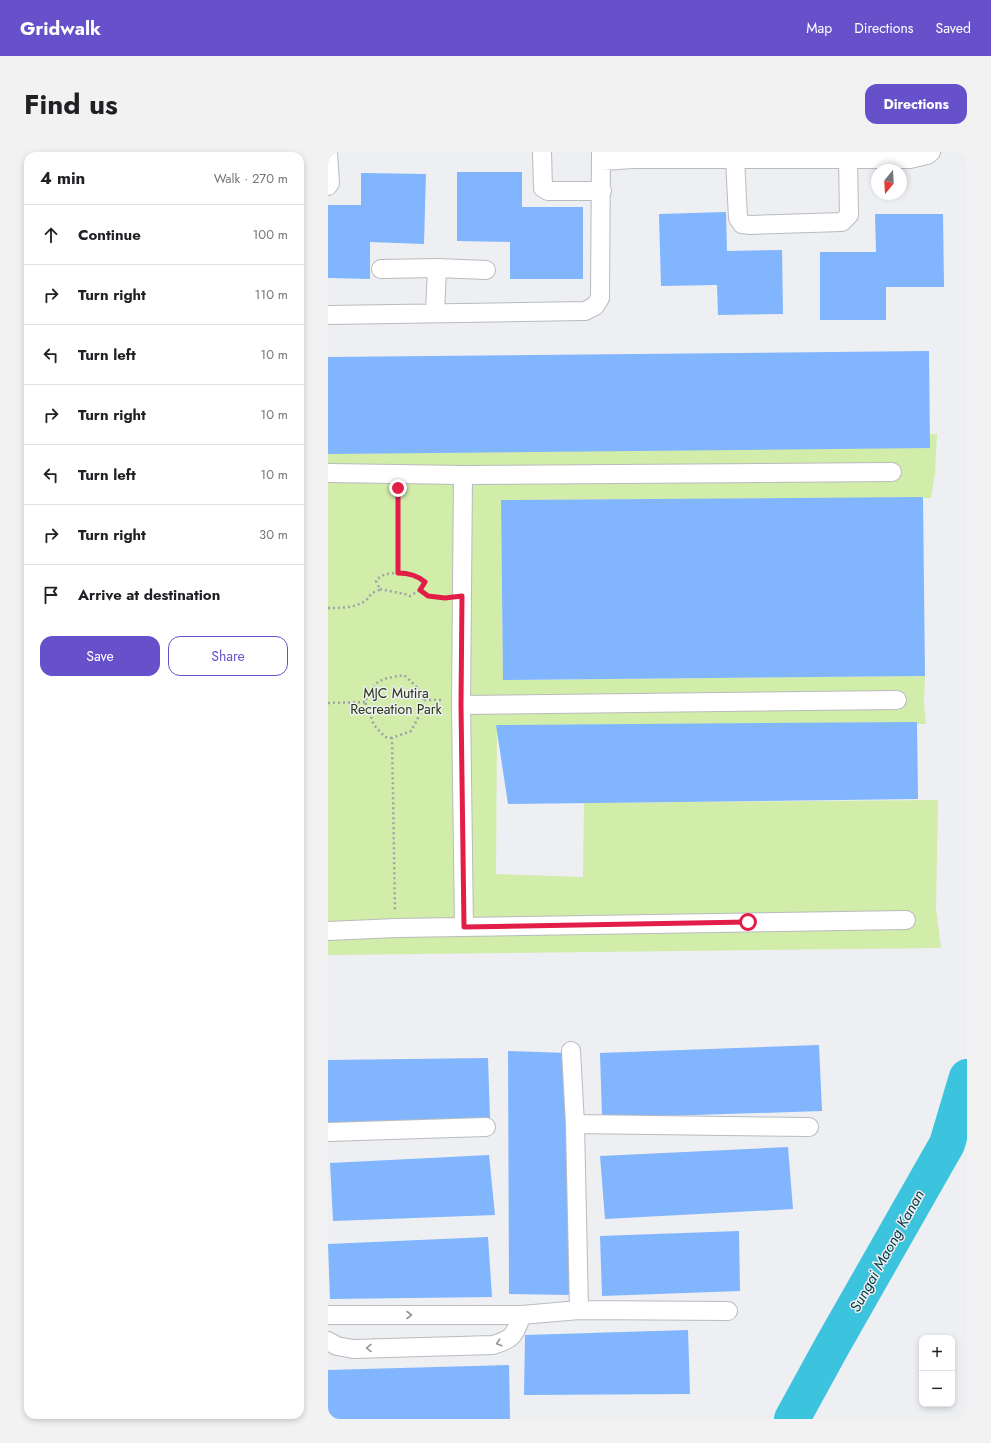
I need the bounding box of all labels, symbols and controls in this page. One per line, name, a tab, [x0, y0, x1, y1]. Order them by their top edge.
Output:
text: Gridwalk	[20, 15, 101, 42]
text: Map	[806, 18, 832, 38]
text: Directions	[854, 18, 914, 38]
text: Saved	[936, 18, 971, 38]
text: Find us	[24, 84, 118, 125]
button: Directions	[865, 84, 967, 124]
north arrow	[871, 164, 907, 200]
text: 4 min	[40, 166, 85, 190]
text: Walk · 270 m	[214, 169, 288, 188]
icon: ahead	[40, 224, 62, 246]
text: Continue	[78, 224, 141, 246]
text: 100 m	[253, 225, 288, 244]
icon: right	[40, 284, 62, 306]
text: Turn right	[78, 284, 146, 306]
text: 110 m	[254, 285, 288, 304]
icon: left	[40, 344, 62, 366]
text: Turn left	[78, 344, 136, 366]
text: 10 m	[260, 345, 288, 364]
icon: right	[40, 404, 62, 426]
text: Turn right	[78, 404, 146, 426]
text: 10 m	[260, 405, 288, 424]
icon: left	[40, 464, 62, 486]
text: Turn left	[78, 464, 136, 486]
text: 10 m	[260, 465, 288, 484]
route end	[389, 479, 407, 497]
icon: right	[40, 524, 62, 546]
text: Turn right	[78, 524, 146, 546]
text: 30 m	[259, 525, 288, 544]
icon: arrive	[40, 584, 62, 606]
text: Arrive at destination	[78, 584, 220, 606]
button: Save	[40, 636, 160, 676]
button: Share	[168, 636, 288, 676]
park label: MJC Mutira Recreation Park	[350, 683, 443, 719]
route start	[739, 913, 757, 931]
water label: Sungai Maong Kanan	[844, 1186, 930, 1316]
one-way arrow	[406, 1311, 412, 1319]
map controls	[919, 1335, 955, 1407]
button: +	[919, 1335, 955, 1371]
one-way arrow	[495, 1339, 502, 1347]
one-way arrow	[366, 1344, 372, 1353]
button: −	[919, 1371, 955, 1407]

